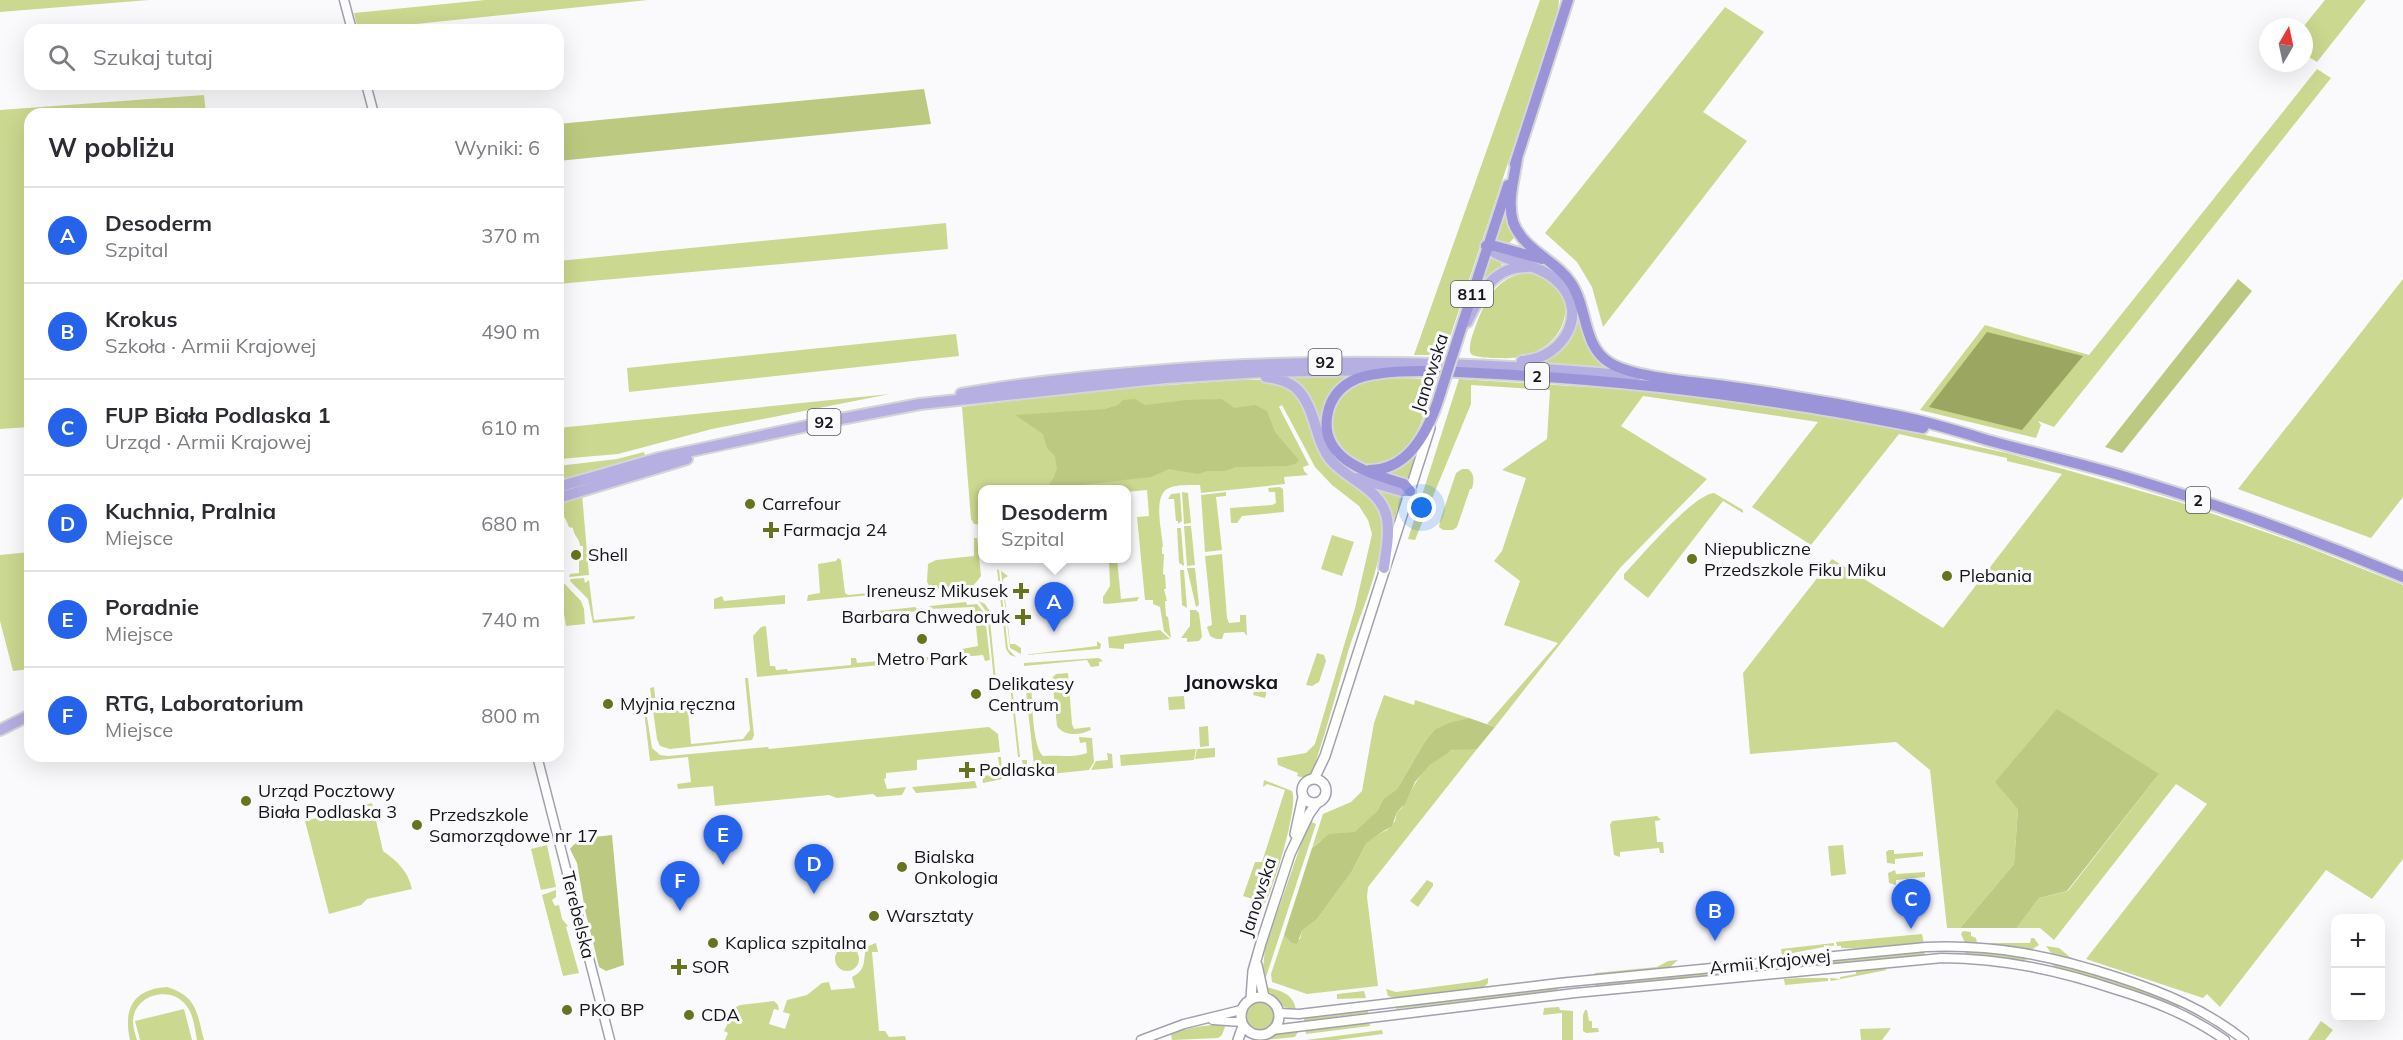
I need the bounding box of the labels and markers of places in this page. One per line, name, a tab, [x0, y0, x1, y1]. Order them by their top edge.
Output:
place label: Carrefour	[762, 492, 841, 515]
marker: Carrefour	[743, 497, 757, 511]
place label: Farmacja 24	[783, 518, 887, 541]
marker: Farmacja 24	[764, 523, 778, 537]
place label: Niepubliczne Przedszkole Fiku Miku	[1704, 537, 1886, 581]
place label: Shell	[588, 543, 628, 566]
marker: Shell	[569, 548, 583, 562]
marker: Niepubliczne Przedszkole Fiku Miku	[1685, 552, 1699, 566]
place label: Plebania	[1959, 564, 2032, 587]
marker: Plebania	[1940, 569, 1954, 583]
place label: Ireneusz Mikusek	[866, 579, 1009, 602]
marker: Ireneusz Mikusek	[1012, 582, 1030, 600]
pin: A	[1034, 582, 1074, 632]
place label: Barbara Chwedoruk	[842, 605, 1011, 628]
marker: Barbara Chwedoruk	[1014, 608, 1032, 626]
marker: Metro Park	[915, 632, 929, 646]
place label: Metro Park	[877, 647, 968, 670]
place label: Delikatesy Centrum	[988, 672, 1075, 716]
marker: Delikatesy Centrum	[969, 687, 983, 701]
place label: Myjnia ręczna	[620, 692, 735, 715]
marker: Myjnia ręczna	[601, 697, 615, 711]
place label: Podlaska	[979, 758, 1055, 781]
marker: Podlaska	[960, 763, 974, 777]
place label: Urząd Pocztowy Biała Podlaska 3	[258, 779, 397, 823]
marker: Urząd Pocztowy Biała Podlaska 3	[239, 794, 253, 808]
place label: Przedszkole Samorządowe nr 17	[429, 803, 598, 847]
pin: E	[704, 816, 742, 865]
marker: Przedszkole Samorządowe nr 17	[410, 818, 424, 832]
pin: D	[794, 844, 834, 894]
place label: Bialska Onkologia	[914, 845, 998, 889]
marker: Bialska Onkologia	[895, 860, 909, 874]
pin: F	[660, 862, 700, 911]
pin: C	[1892, 880, 1930, 929]
pin: B	[1696, 892, 1734, 941]
place label: Warsztaty	[886, 904, 974, 927]
marker: Warsztaty	[867, 909, 881, 923]
place label: Kaplica szpitalna	[725, 931, 867, 954]
marker: Kaplica szpitalna	[706, 936, 720, 950]
place label: SOR	[692, 955, 730, 978]
marker: SOR	[670, 958, 688, 976]
place label: PKO BP	[579, 998, 644, 1021]
marker: PKO BP	[560, 1003, 574, 1017]
place label: CDA	[701, 1003, 740, 1026]
marker: CDA	[682, 1008, 696, 1022]

